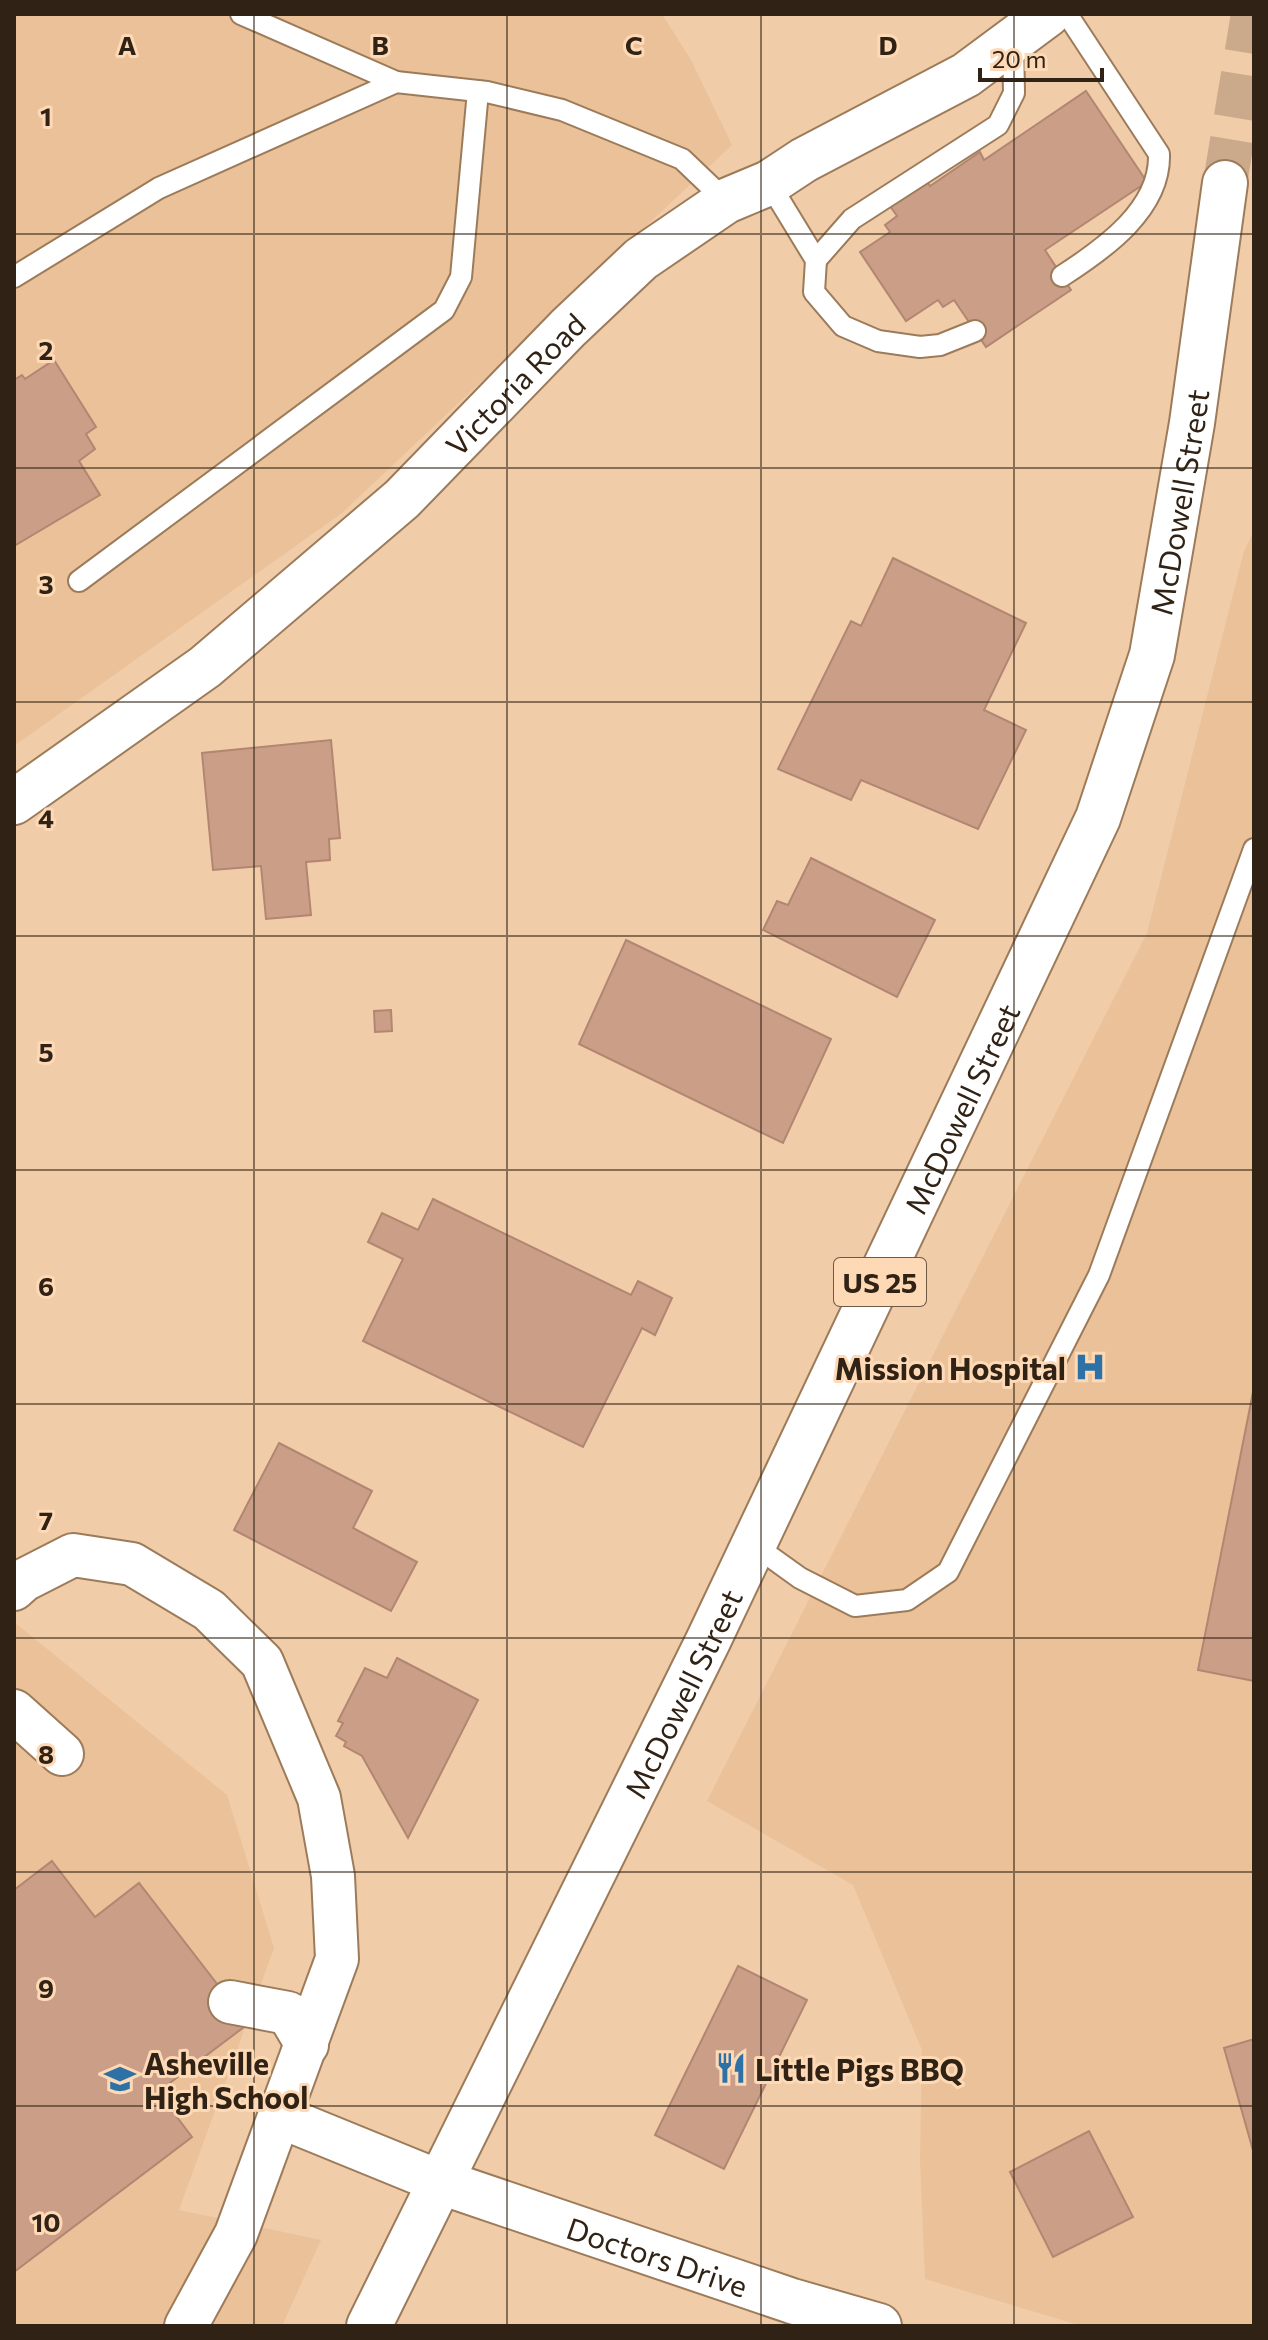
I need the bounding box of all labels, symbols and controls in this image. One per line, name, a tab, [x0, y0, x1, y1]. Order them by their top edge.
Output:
text: A	[118, 29, 137, 60]
text: B	[371, 29, 389, 60]
text: C	[625, 29, 643, 60]
text: D	[878, 29, 898, 60]
scale bar	[980, 32, 1102, 82]
text: 20 m	[992, 44, 1046, 73]
text: 1	[40, 100, 52, 131]
street label: Victoria Road	[437, 304, 592, 462]
text: 2	[39, 334, 53, 365]
street label: McDowell Street	[1141, 387, 1215, 618]
text: 3	[38, 568, 54, 599]
text: 4	[38, 802, 54, 833]
street label: McDowell Street	[895, 997, 1026, 1219]
text: 5	[38, 1036, 54, 1067]
road number: US 25	[834, 1258, 926, 1306]
text: 6	[38, 1270, 54, 1301]
place label: Mission Hospital	[835, 1349, 1066, 1386]
hospital icon: Mission Hospital	[1073, 1350, 1107, 1384]
text: 7	[39, 1504, 53, 1535]
street label: McDowell Street	[615, 1583, 749, 1804]
text: 8	[38, 1738, 54, 1769]
text: 9	[38, 1972, 54, 2003]
place label: Asheville High School	[144, 2044, 308, 2115]
place label: Little Pigs BBQ	[755, 2050, 964, 2087]
restaurant icon: Little Pigs BBQ	[714, 2051, 748, 2085]
school or university icon: Asheville High School	[103, 2062, 137, 2096]
text: 10	[31, 2206, 61, 2237]
street label: Doctors Drive	[563, 2208, 753, 2303]

